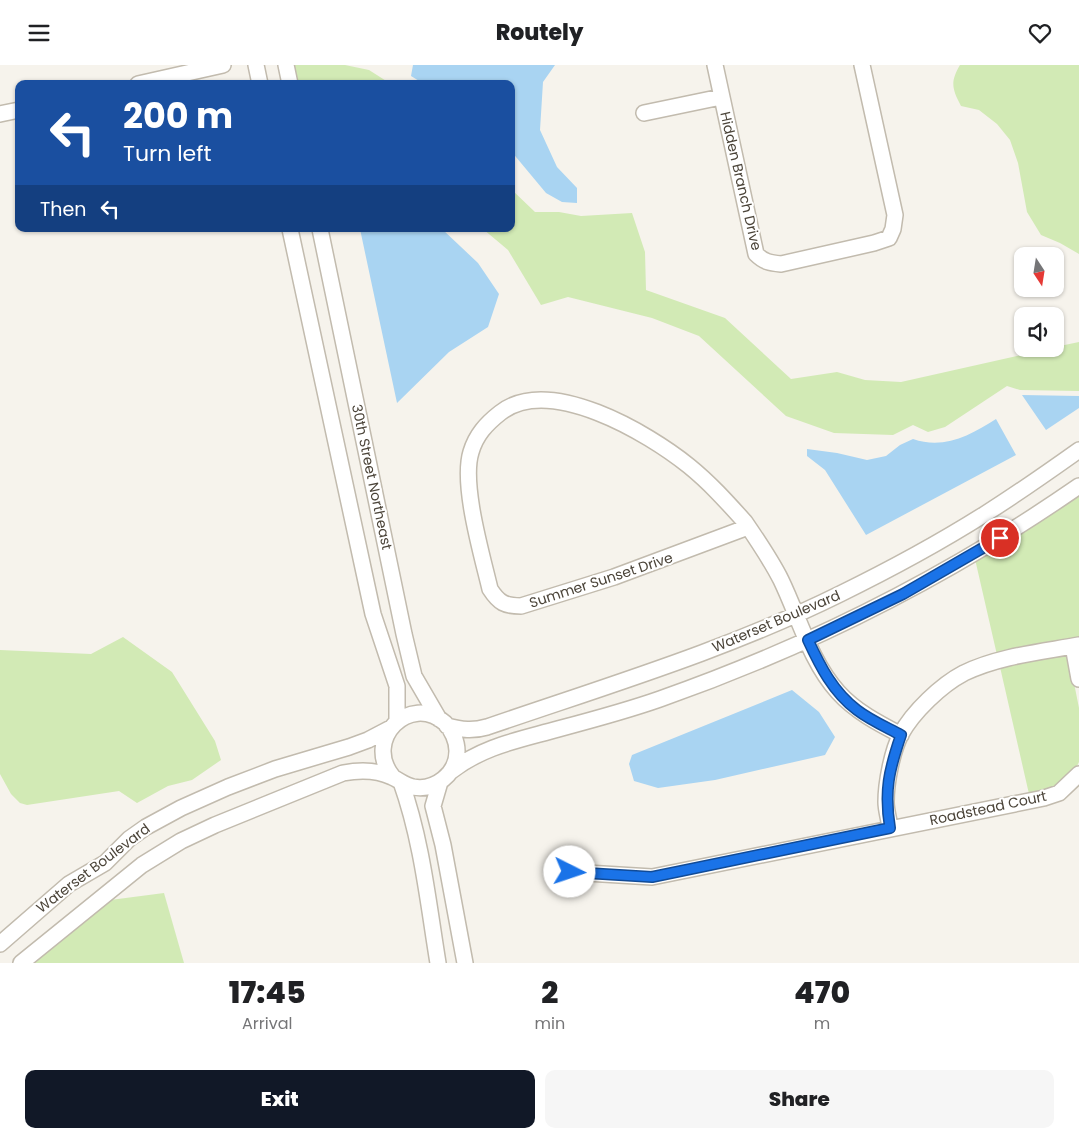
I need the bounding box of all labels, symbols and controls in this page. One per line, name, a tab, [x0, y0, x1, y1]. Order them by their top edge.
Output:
text: Routely	[496, 17, 583, 48]
icon: menu	[25, 19, 53, 47]
icon: heart	[1026, 19, 1054, 47]
text: 200 m	[123, 91, 233, 140]
icon: left	[40, 100, 105, 165]
street label: Hidden Branch Drive	[715, 110, 767, 253]
text: Turn left	[123, 138, 211, 169]
icon: left	[96, 195, 124, 223]
text: Then	[40, 196, 86, 223]
north arrow	[1014, 247, 1064, 297]
map controls	[1014, 247, 1064, 357]
button: sound	[1014, 307, 1064, 357]
street label: 30th Street Northeast	[347, 402, 397, 552]
pin	[979, 517, 1021, 559]
icon: arrive	[986, 524, 1014, 552]
street label: Summer Sunset Drive	[527, 547, 676, 613]
street label: Waterset Boulevard	[709, 585, 843, 657]
street label: Roadstead Court	[928, 786, 1048, 830]
street label: Waterset Boulevard	[32, 819, 154, 917]
position arrow	[543, 845, 595, 897]
text: 17:45	[229, 971, 306, 1014]
text: 2	[541, 971, 558, 1014]
text: 470	[794, 971, 850, 1014]
text: Arrival	[242, 1012, 292, 1035]
text: min	[534, 1012, 565, 1035]
text: m	[814, 1012, 830, 1035]
button: Exit	[25, 1070, 535, 1128]
button: Share	[545, 1070, 1054, 1128]

